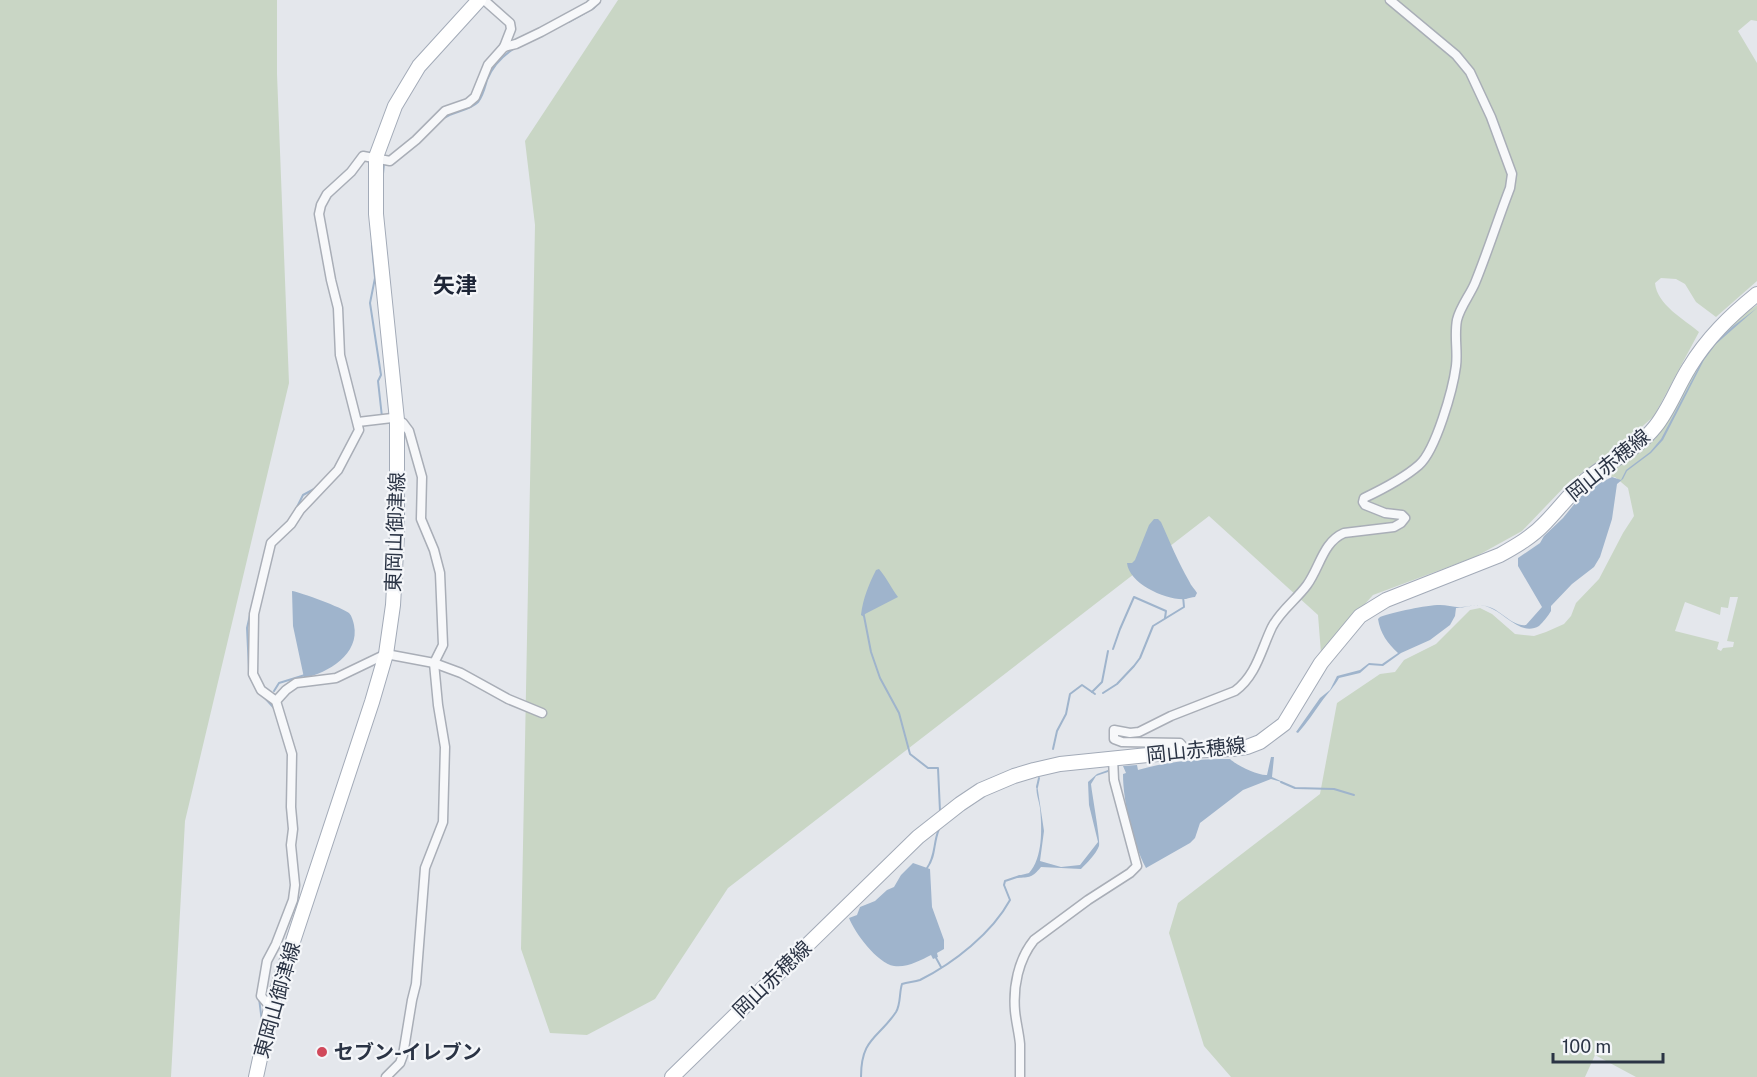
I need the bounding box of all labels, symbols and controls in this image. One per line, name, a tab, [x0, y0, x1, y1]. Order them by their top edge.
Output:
district label: 矢津	[433, 272, 477, 298]
street label: 岡山赤穂線	[1562, 424, 1654, 506]
street label: 東岡山御津線	[381, 472, 409, 592]
street label: 岡山赤穂線	[1145, 733, 1247, 767]
street label: 岡山赤穂線	[728, 936, 816, 1022]
street label: 東岡山御津線	[249, 939, 305, 1061]
scale bar	[1553, 1026, 1662, 1064]
text: 100 m	[1562, 1036, 1611, 1057]
place label: セブン-イレブン	[334, 1040, 482, 1064]
marker: セブン-イレブン	[315, 1045, 329, 1059]

